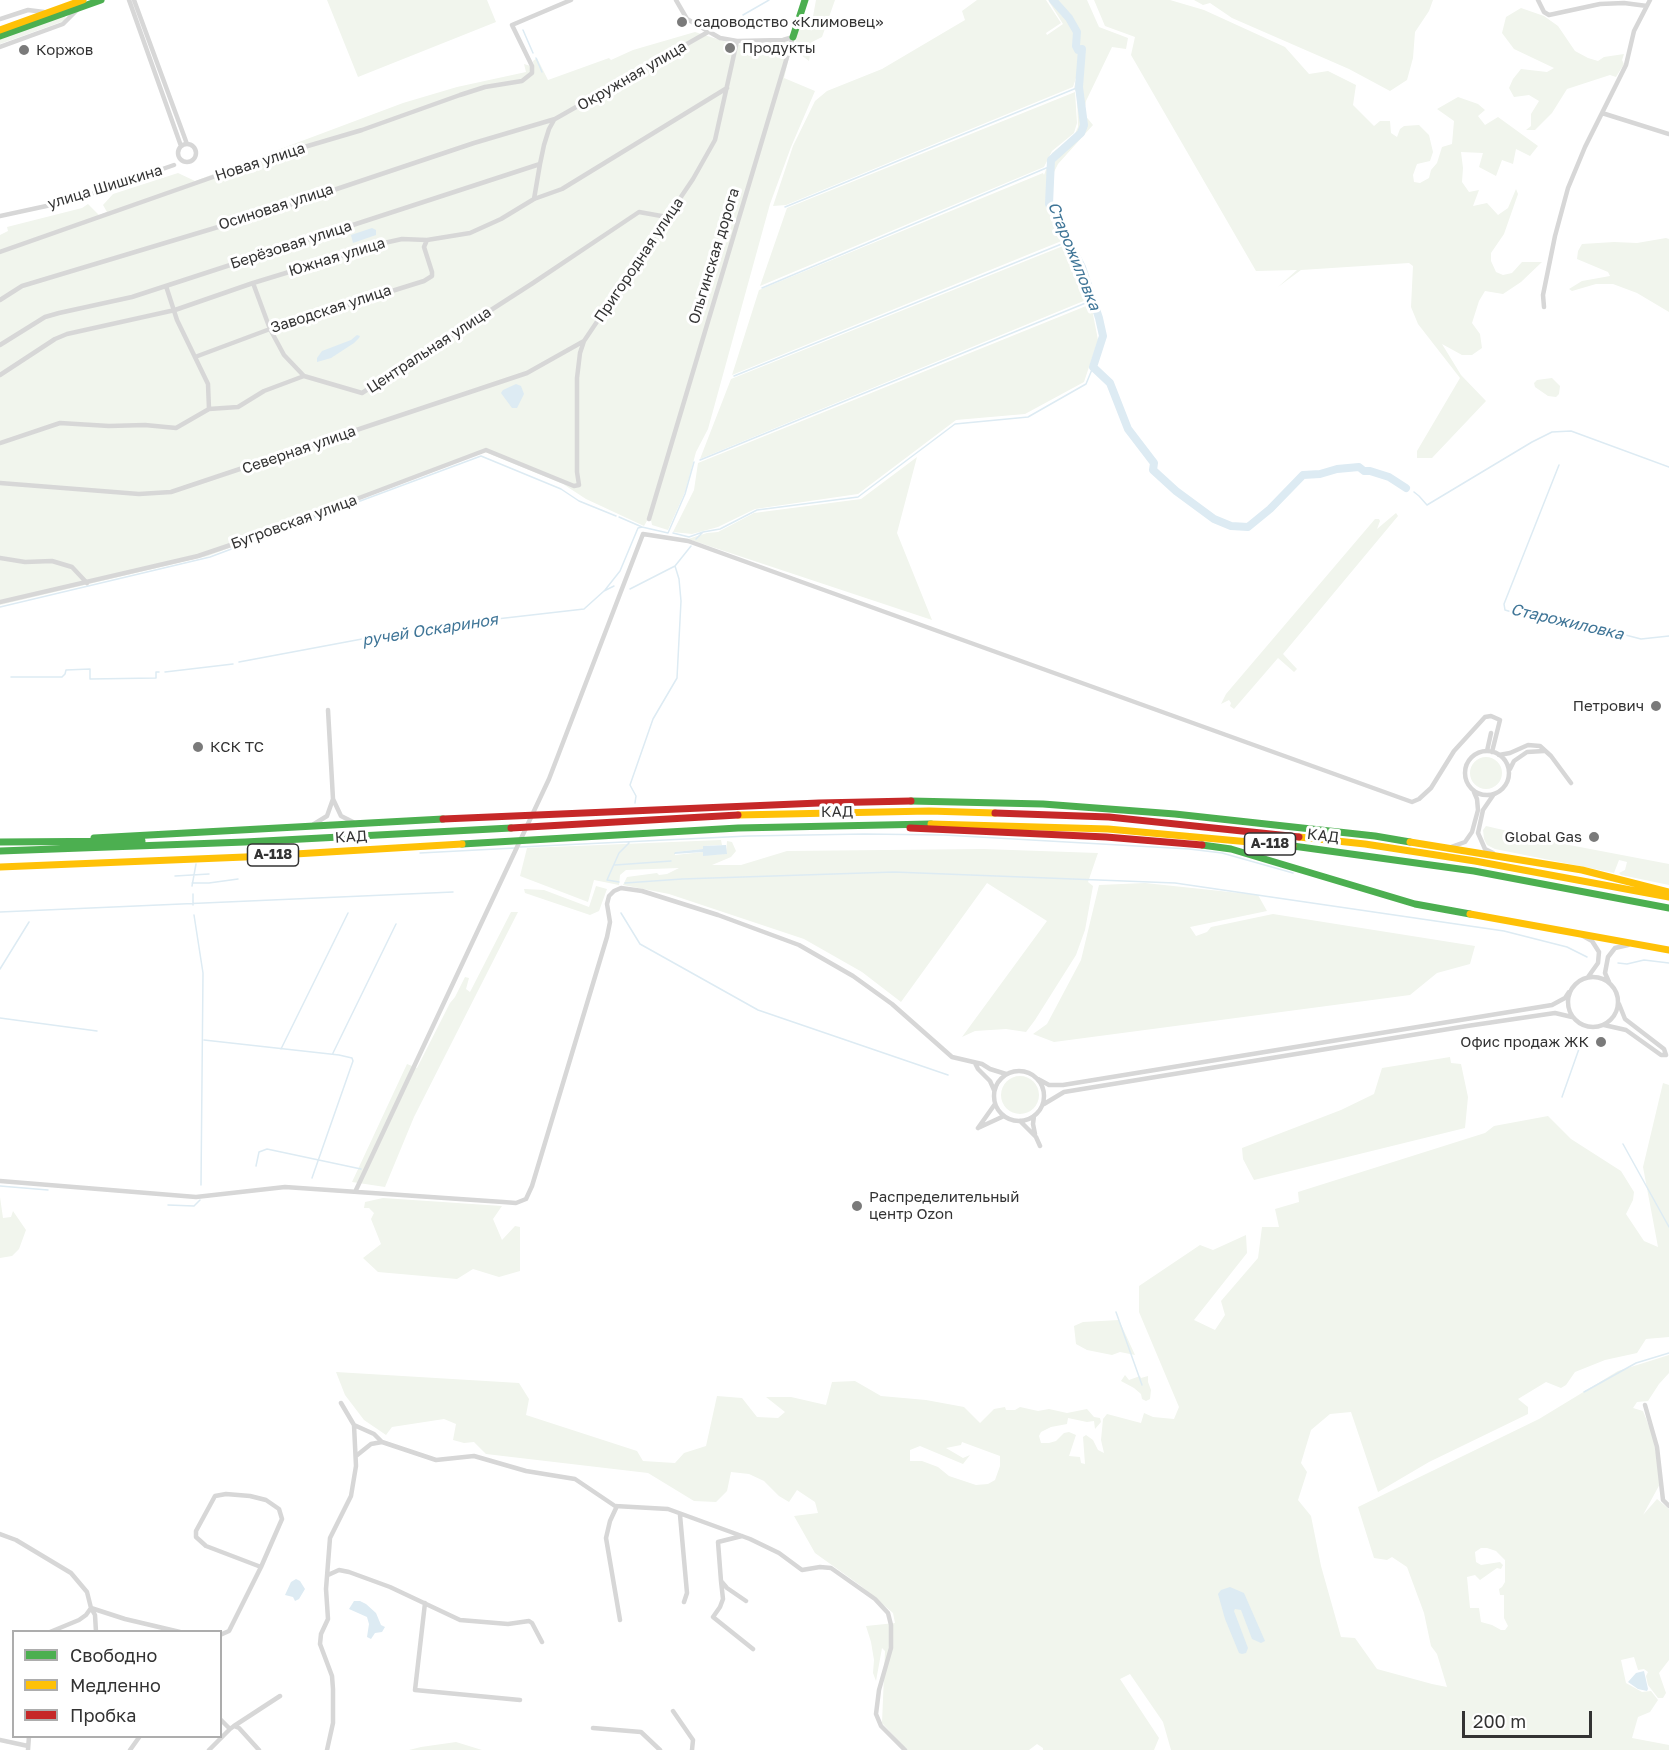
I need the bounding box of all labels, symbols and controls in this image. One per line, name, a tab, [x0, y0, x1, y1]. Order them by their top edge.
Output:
place label: садоводство «Климовец»	[694, 13, 883, 31]
marker: садоводство «Климовец»	[675, 15, 689, 29]
street label: Окружная улица	[574, 37, 690, 115]
place label: Продукты	[742, 39, 816, 57]
place label: Коржов	[36, 41, 93, 59]
marker: Продукты	[723, 41, 737, 55]
marker: Коржов	[17, 43, 31, 57]
street label: Новая улица	[213, 139, 307, 185]
street label: улица Шишкина	[45, 161, 165, 213]
street label: Осиновая улица	[216, 180, 336, 234]
street label: Ольгинская дорога	[685, 186, 743, 326]
street label: Пригородная улица	[591, 194, 687, 326]
water label: Старожиловка	[1044, 199, 1104, 313]
street label: Берёзовая улица	[228, 217, 354, 273]
street label: Южная улица	[287, 234, 387, 280]
street label: Заводская улица	[268, 281, 394, 337]
street label: Центральная улица	[363, 303, 495, 397]
street label: Северная улица	[240, 422, 358, 478]
street label: Бугровская улица	[228, 491, 360, 553]
water label: Старожиловка	[1509, 600, 1625, 644]
water label: ручей Оскариноя	[361, 610, 499, 650]
place label: Петрович	[1573, 697, 1644, 715]
marker: Петрович	[1649, 699, 1663, 713]
place label: КСК ТС	[210, 738, 264, 756]
marker: КСК ТС	[191, 740, 205, 754]
street label: КАД	[821, 803, 853, 821]
street label: КАД	[1306, 825, 1340, 847]
street label: КАД	[334, 827, 368, 847]
place label: Global Gas	[1505, 828, 1582, 846]
marker: Global Gas	[1587, 830, 1601, 844]
road number: А-118	[1244, 833, 1296, 855]
road number: А-118	[248, 844, 298, 866]
place label: Офис продаж ЖК	[1460, 1033, 1589, 1051]
marker: Офис продаж ЖК	[1594, 1035, 1608, 1049]
place label: Распределительный центр Ozon	[869, 1188, 1019, 1223]
marker: Распределительный центр Ozon	[850, 1199, 864, 1213]
legend	[12, 1630, 222, 1738]
text: Свободно	[70, 1644, 157, 1666]
text: Медленно	[70, 1674, 161, 1696]
scale bar	[1465, 1699, 1596, 1737]
text: Пробка	[70, 1704, 136, 1726]
text: 200 m	[1473, 1710, 1526, 1732]

